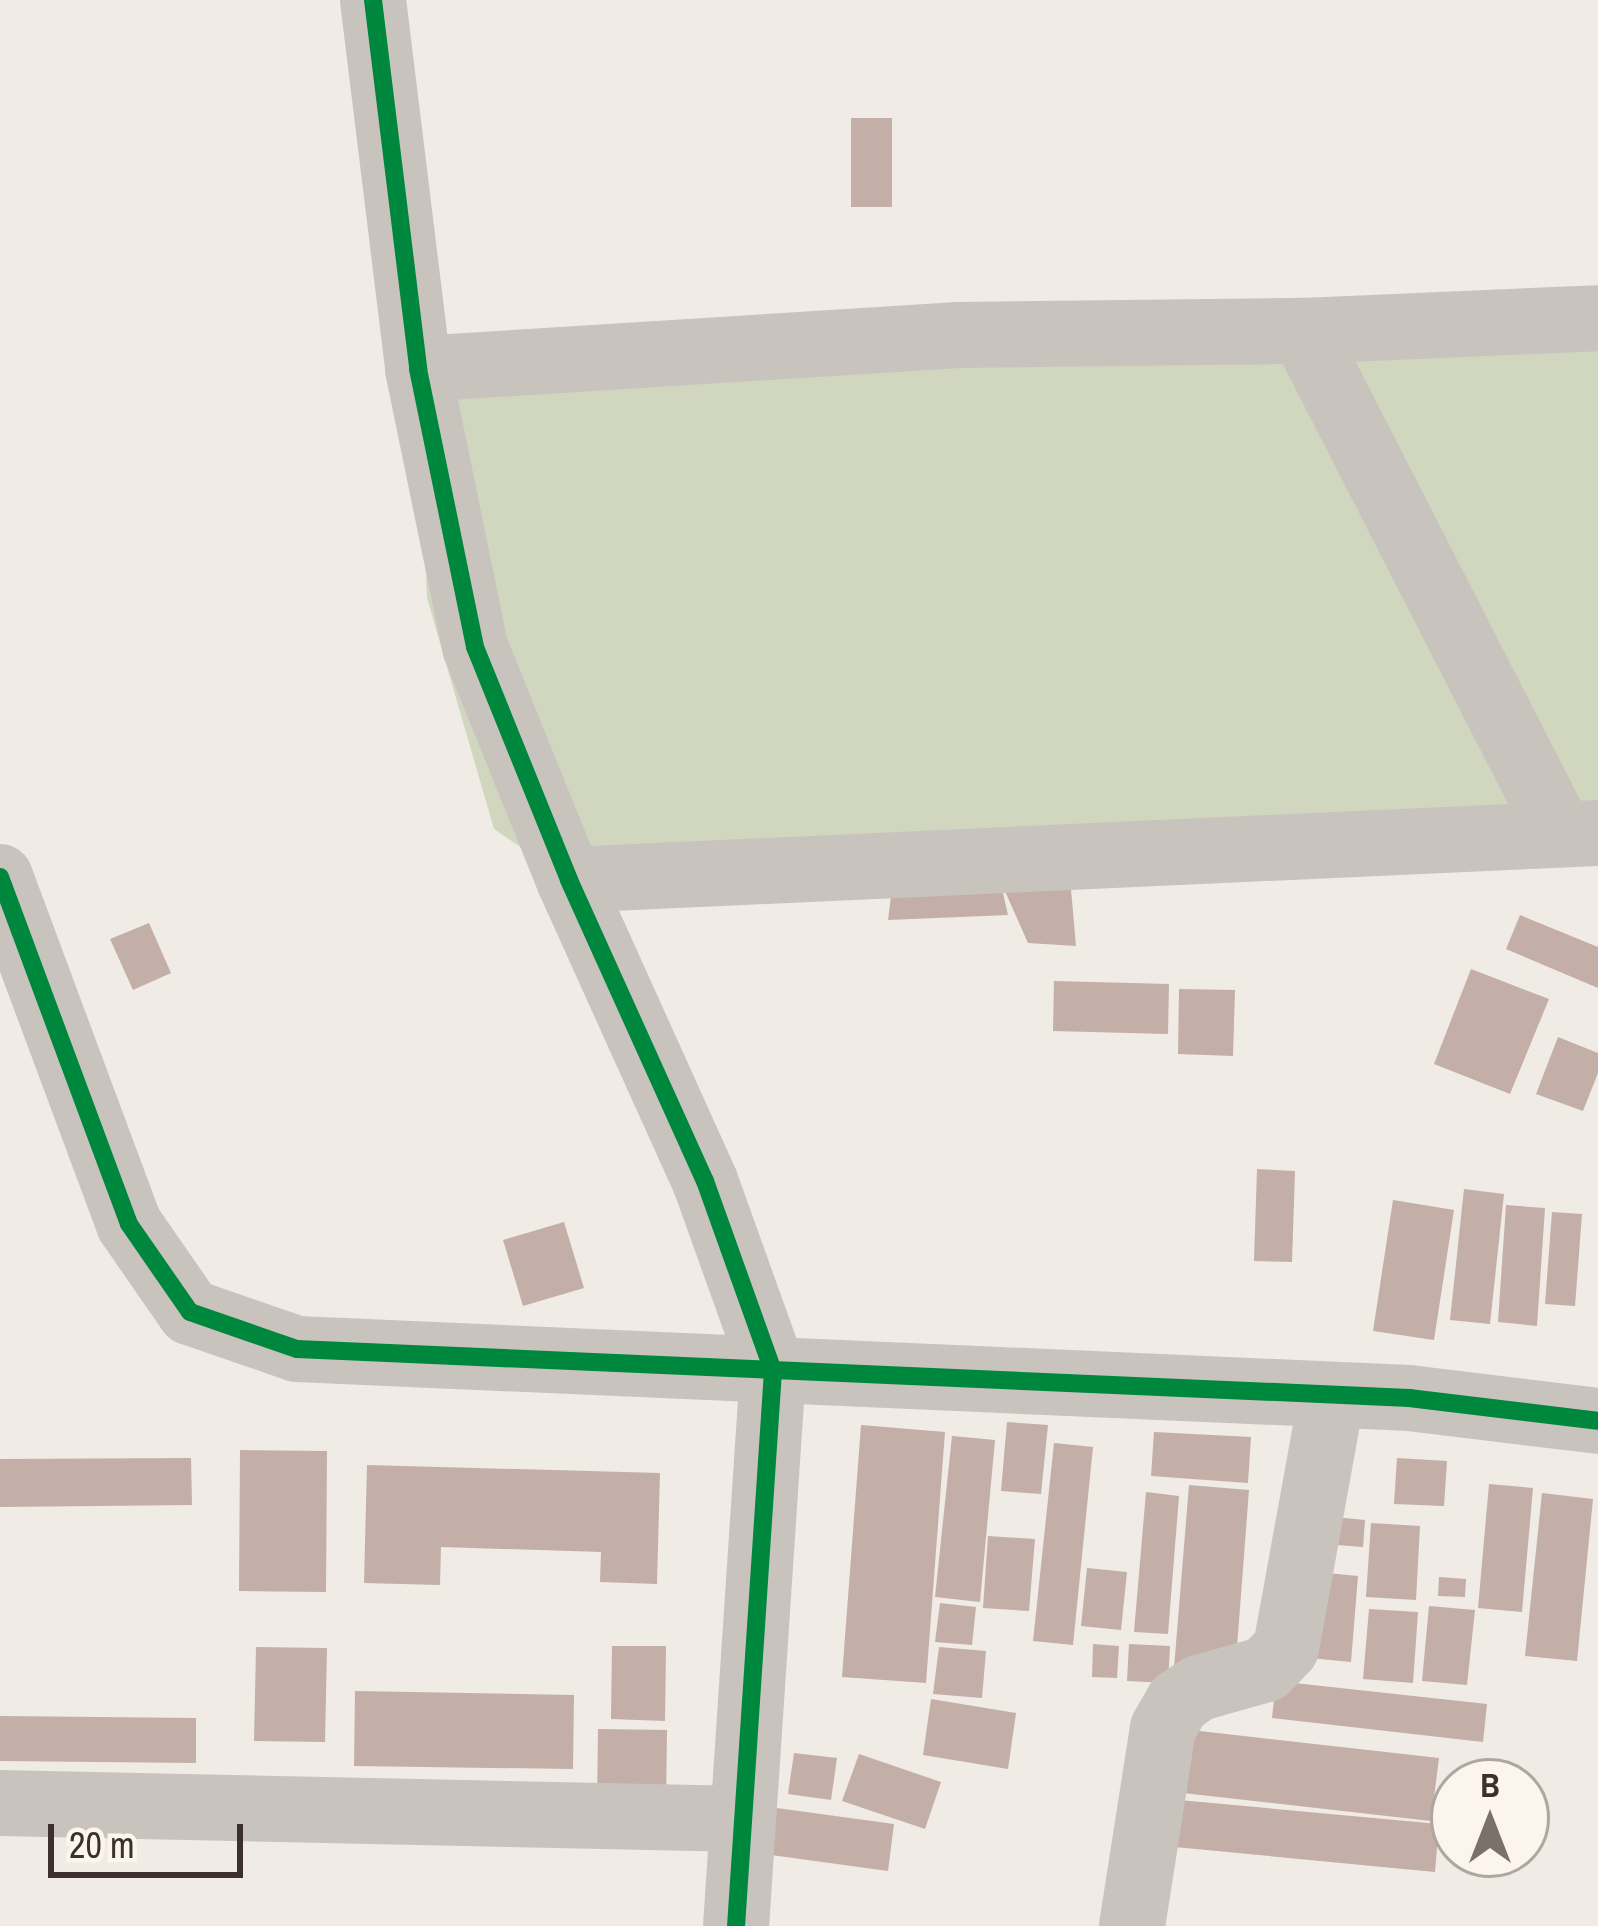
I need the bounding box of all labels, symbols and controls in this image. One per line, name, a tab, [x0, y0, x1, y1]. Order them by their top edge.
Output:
north arrow	[1430, 1758, 1550, 1878]
text: B	[1480, 1763, 1500, 1807]
scale bar	[54, 1800, 249, 1874]
text: 20 m	[69, 1821, 135, 1869]

